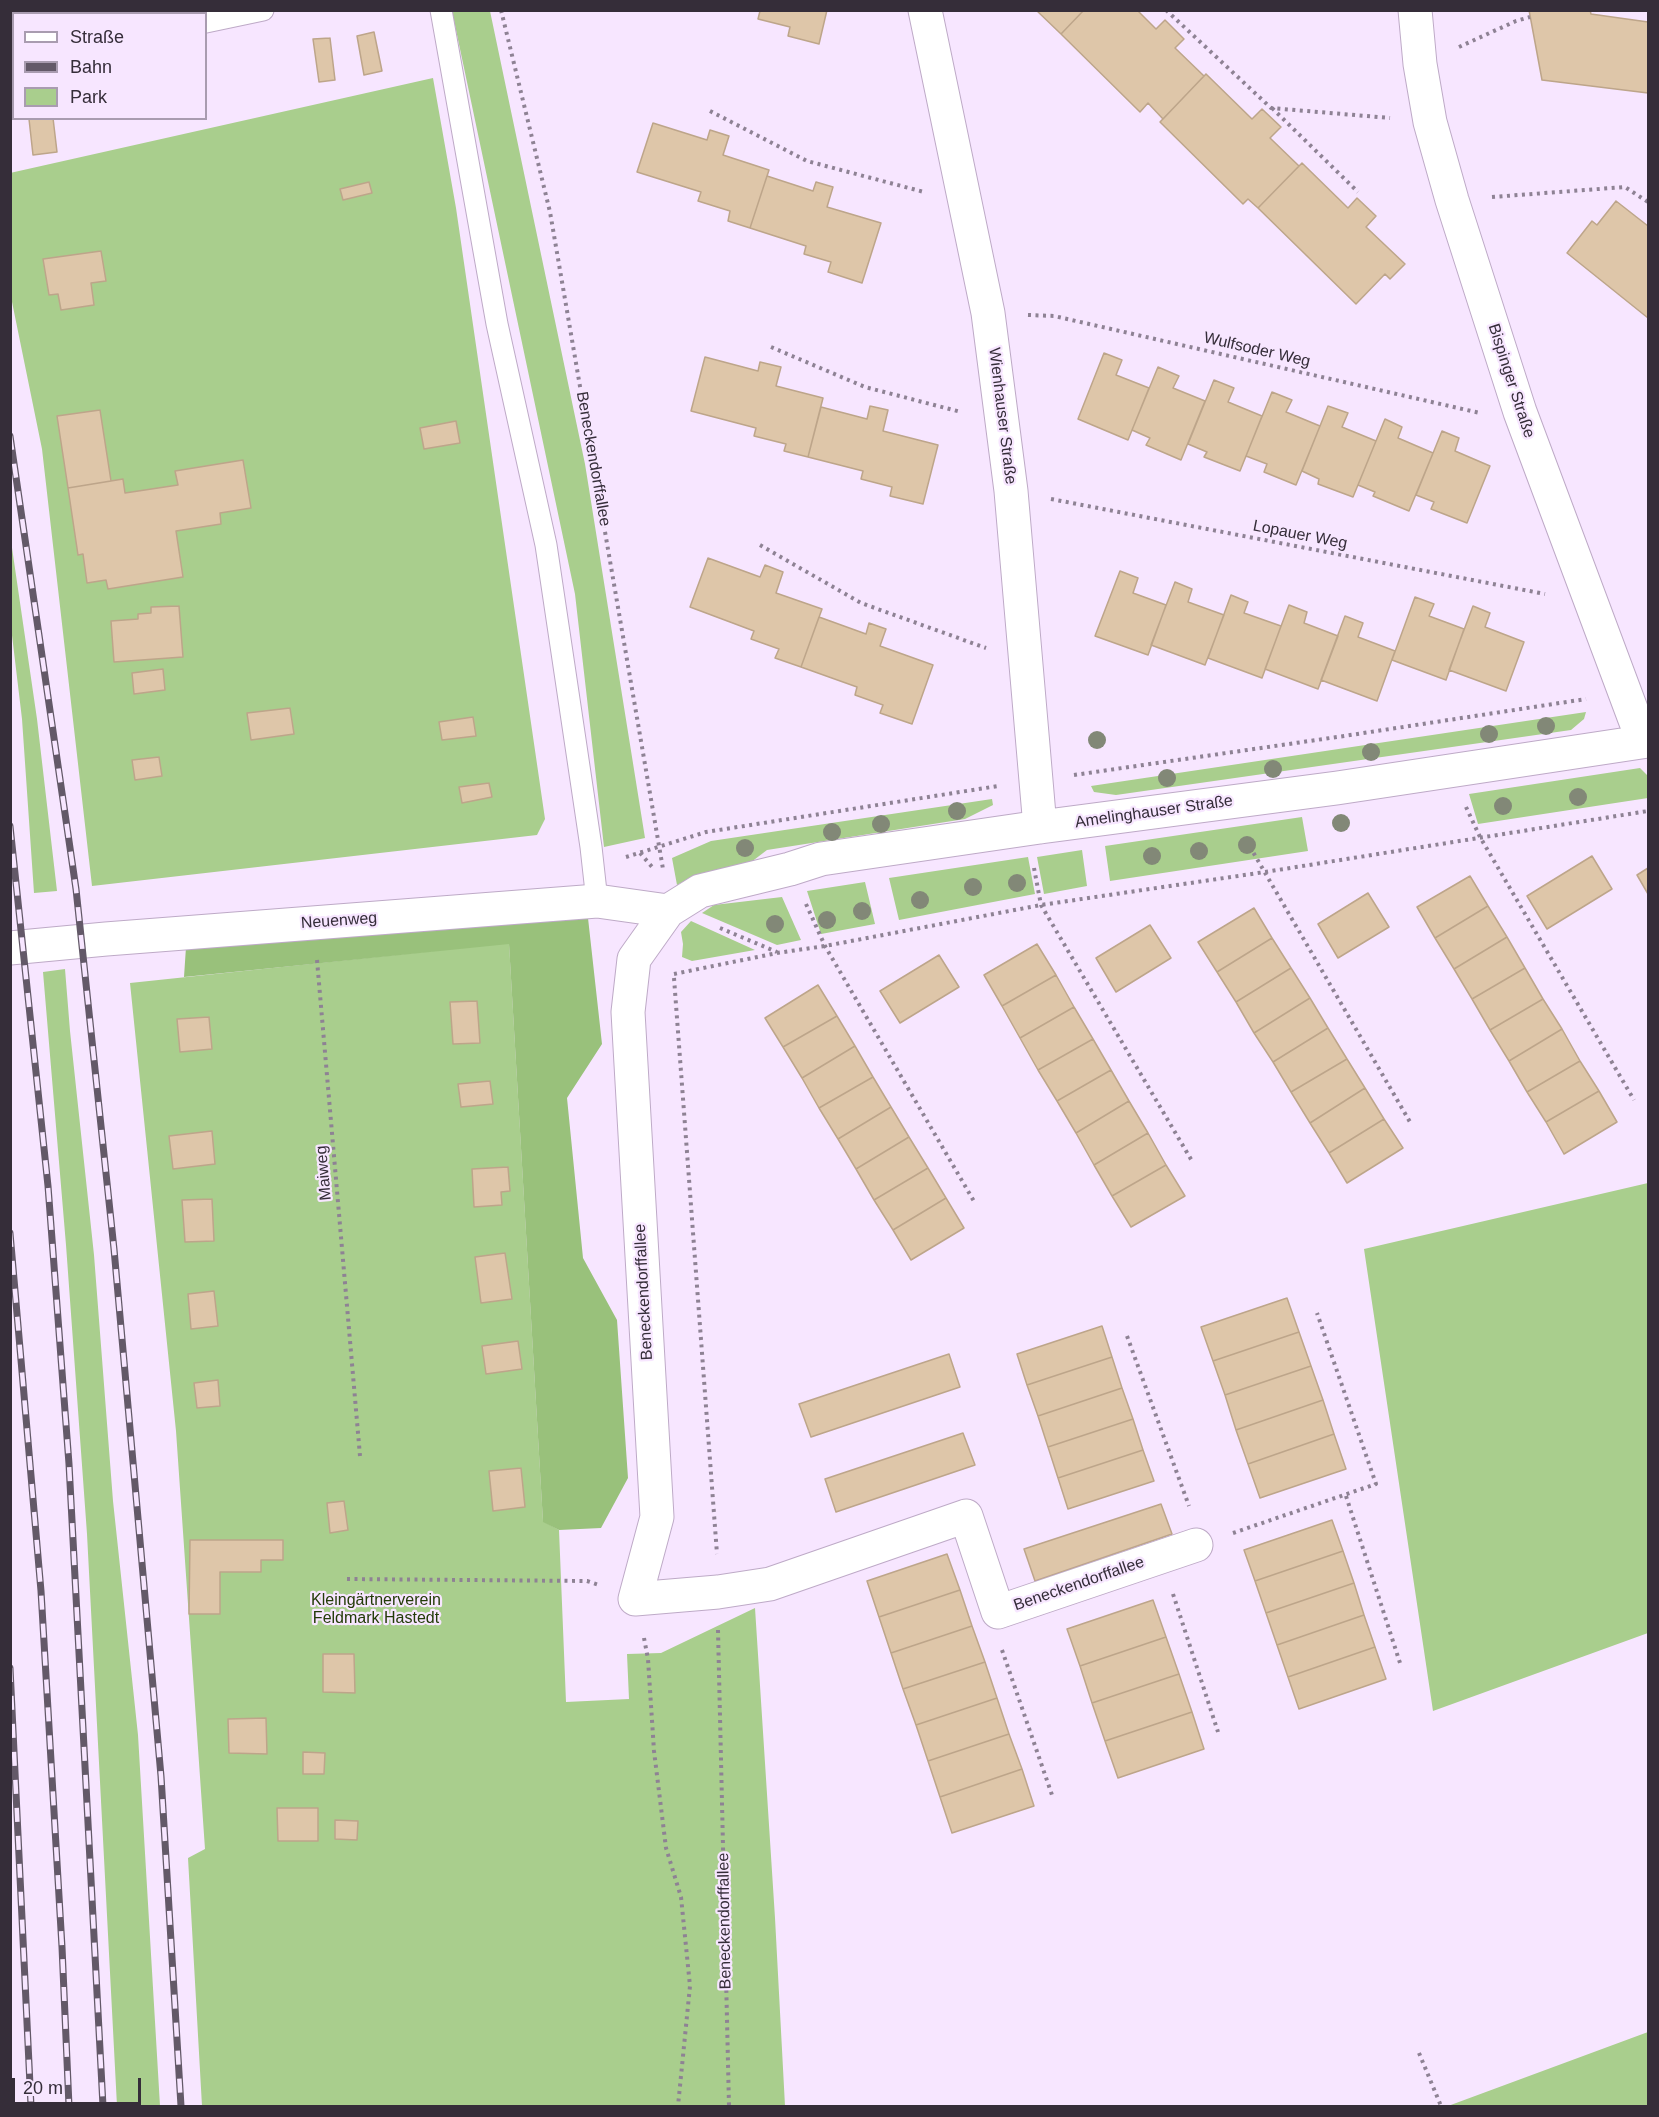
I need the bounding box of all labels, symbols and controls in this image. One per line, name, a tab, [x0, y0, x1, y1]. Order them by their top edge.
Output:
legend	[12, 12, 207, 120]
text: Straße	[70, 27, 124, 47]
text: Bahn	[70, 57, 112, 77]
text: Park	[70, 87, 107, 107]
street label: Bispinger Straße	[1483, 321, 1539, 441]
street label: Wulfsoder Weg	[1202, 328, 1312, 372]
street label: Wienhauser Straße	[984, 346, 1020, 486]
street label: Beneckendorffallee	[572, 390, 614, 528]
street label: Lopauer Weg	[1251, 516, 1349, 554]
street label: Amelinghauser Straße	[1074, 791, 1234, 833]
street label: Neuenweg	[300, 909, 378, 933]
street label: Maiweg	[312, 1145, 336, 1201]
street label: Beneckendorffallee	[631, 1223, 657, 1361]
street label: Beneckendorffallee	[1011, 1553, 1147, 1615]
park label: Kleingärtnerverein Feldmark Hastedt	[311, 1591, 441, 1629]
street label: Beneckendorffallee	[714, 1852, 736, 1990]
scale bar	[15, 2066, 144, 2104]
text: 20 m	[23, 2078, 63, 2098]

